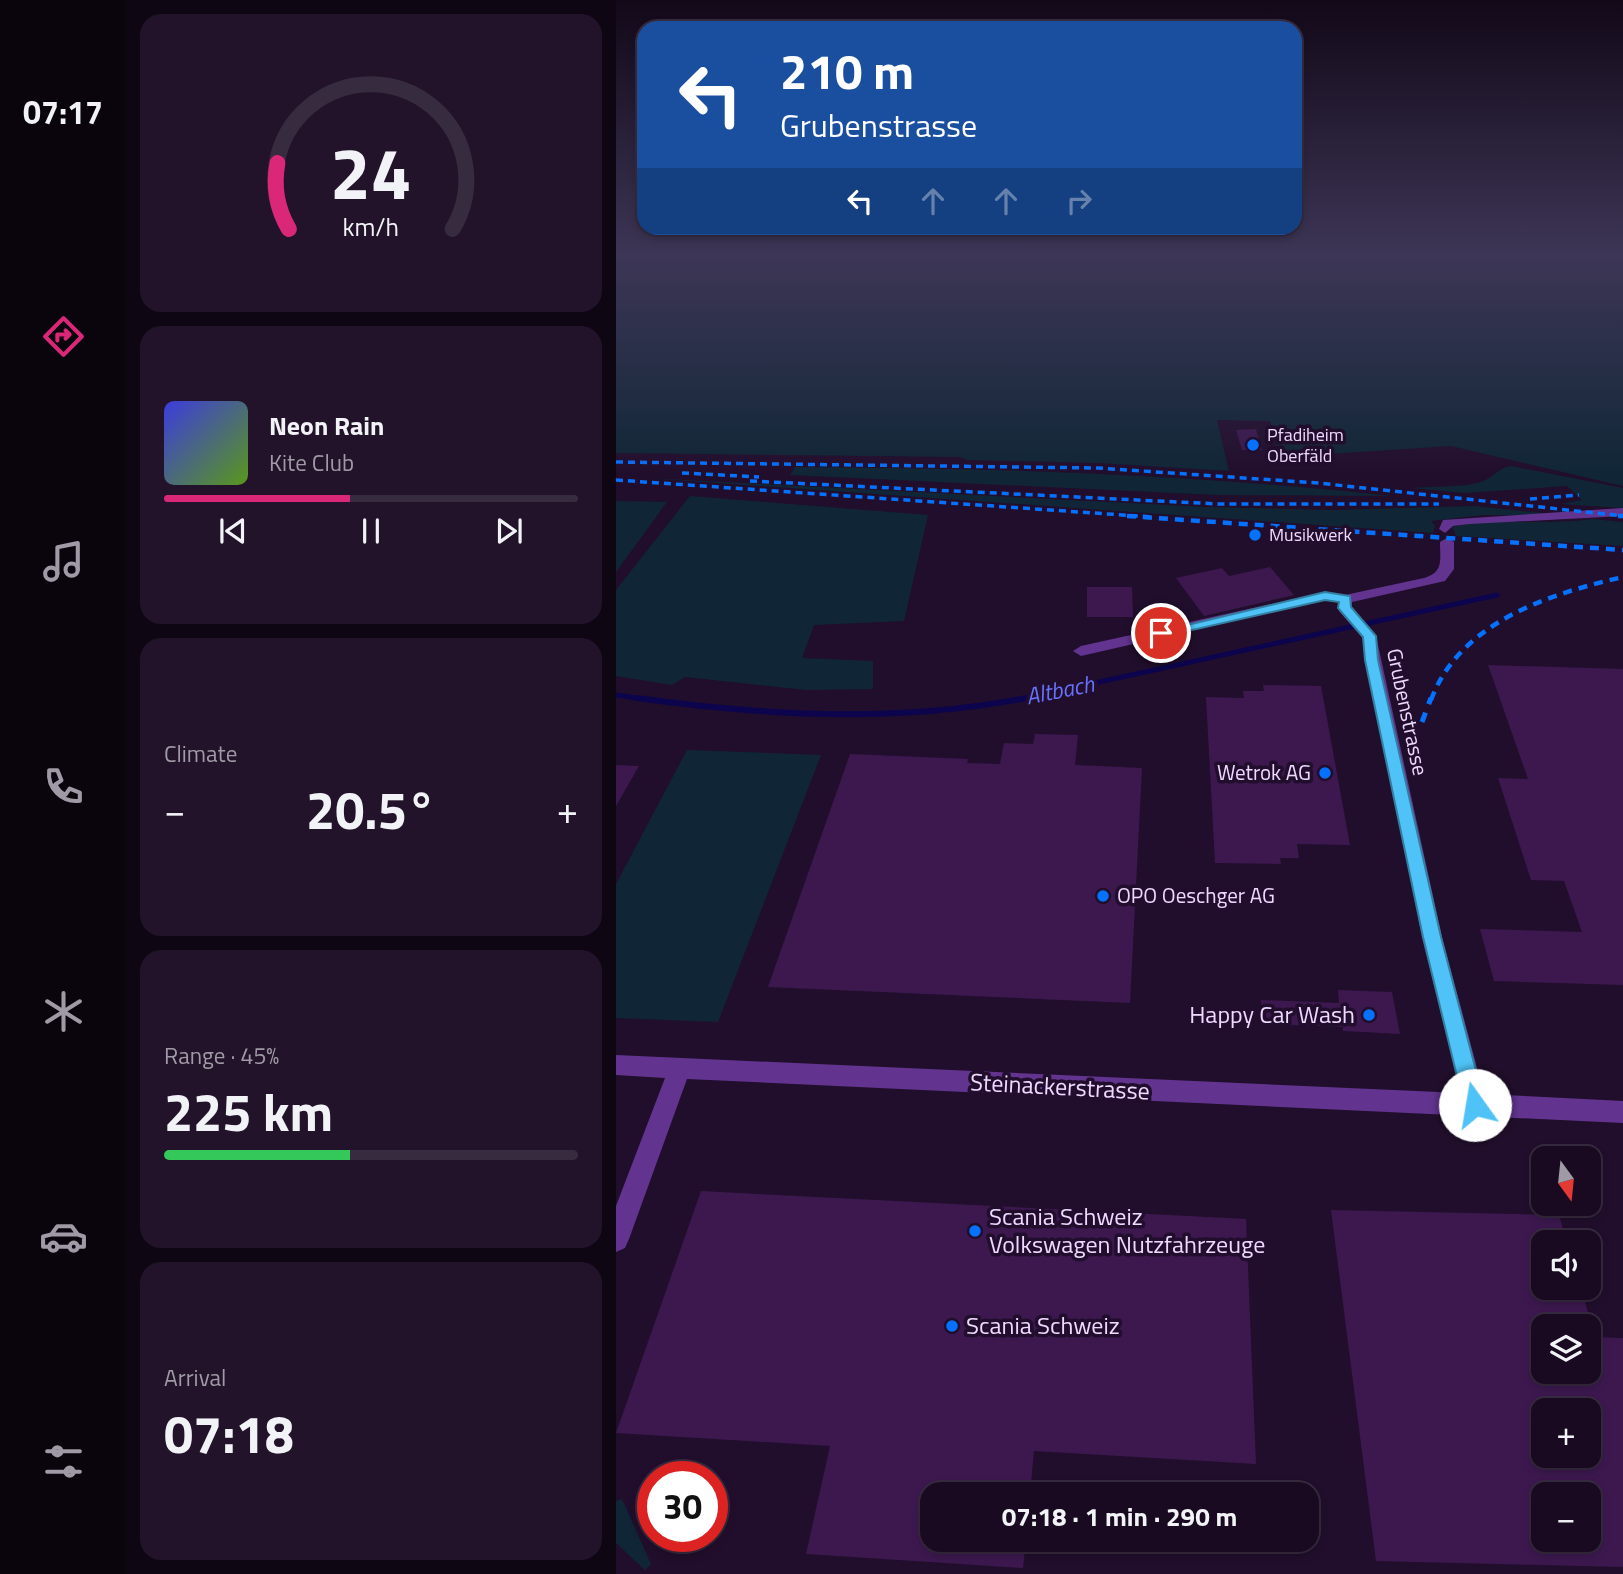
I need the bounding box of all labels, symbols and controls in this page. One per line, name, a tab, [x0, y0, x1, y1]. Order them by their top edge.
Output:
text: 210 m	[780, 33, 914, 108]
icon: left	[665, 49, 756, 140]
text: 07:17	[23, 88, 103, 136]
text: Grubenstrasse	[780, 101, 977, 149]
text: 24	[330, 117, 412, 227]
icon: left	[841, 182, 879, 220]
icon: ahead	[914, 182, 952, 220]
icon: ahead	[987, 182, 1025, 220]
icon: right	[1060, 182, 1098, 220]
text: km/h	[343, 208, 399, 246]
icon: directions	[39, 312, 88, 361]
text: Neon Rain	[269, 406, 384, 445]
place label: Pfadiheim Oberfäld	[1267, 421, 1344, 469]
marker: Pfadiheim Oberfäld	[1245, 437, 1261, 453]
text: Kite Club	[269, 445, 354, 480]
icon: previous	[214, 512, 252, 550]
icon: pause	[352, 512, 390, 550]
icon: next	[490, 512, 528, 550]
place label: Musikwerk	[1269, 521, 1353, 548]
marker: Musikwerk	[1247, 527, 1263, 543]
icon: music	[39, 537, 88, 586]
pin	[1131, 603, 1191, 663]
icon: arrive	[1142, 614, 1180, 652]
street label: Grubenstrasse	[1379, 645, 1437, 778]
water label: Altbach	[1023, 666, 1098, 713]
text: Climate	[164, 736, 237, 771]
place label: Wetrok AG	[1217, 756, 1311, 788]
icon: phone	[39, 762, 88, 811]
marker: Wetrok AG	[1317, 765, 1333, 781]
text: 20.5°	[306, 770, 436, 849]
text: −	[164, 781, 185, 839]
text: +	[557, 781, 578, 839]
place label: OPO Oeschger AG	[1117, 879, 1275, 911]
marker: OPO Oeschger AG	[1095, 888, 1111, 904]
icon: climate	[39, 987, 88, 1036]
place label: Happy Car Wash	[1189, 996, 1355, 1032]
marker: Happy Car Wash	[1361, 1007, 1377, 1023]
text: Range · 45%	[164, 1038, 279, 1073]
street label: Steinackerstrasse	[969, 1063, 1151, 1109]
position arrow	[1438, 1068, 1512, 1142]
text: 225 km	[164, 1072, 333, 1151]
north arrow	[1531, 1146, 1601, 1216]
map controls	[1531, 1146, 1601, 1552]
place label: Scania Schweiz Volkswagen Nutzfahrzeuge	[989, 1198, 1265, 1262]
icon: car	[39, 1212, 88, 1261]
marker: Scania Schweiz Volkswagen Nutzfahrzeuge	[967, 1223, 983, 1239]
button: sound	[1531, 1230, 1601, 1300]
place label: Scania Schweiz	[966, 1307, 1120, 1343]
button: layers	[1531, 1314, 1601, 1384]
marker: Scania Schweiz	[944, 1318, 960, 1334]
text: Arrival	[164, 1360, 226, 1395]
text: 07:18	[164, 1394, 294, 1473]
button: +	[1531, 1398, 1601, 1468]
icon: filters	[39, 1437, 88, 1486]
speed limit sign: 30	[637, 1461, 728, 1552]
button: −	[1531, 1482, 1601, 1552]
text: 07:18 · 1 min · 290 m	[1002, 1497, 1237, 1536]

